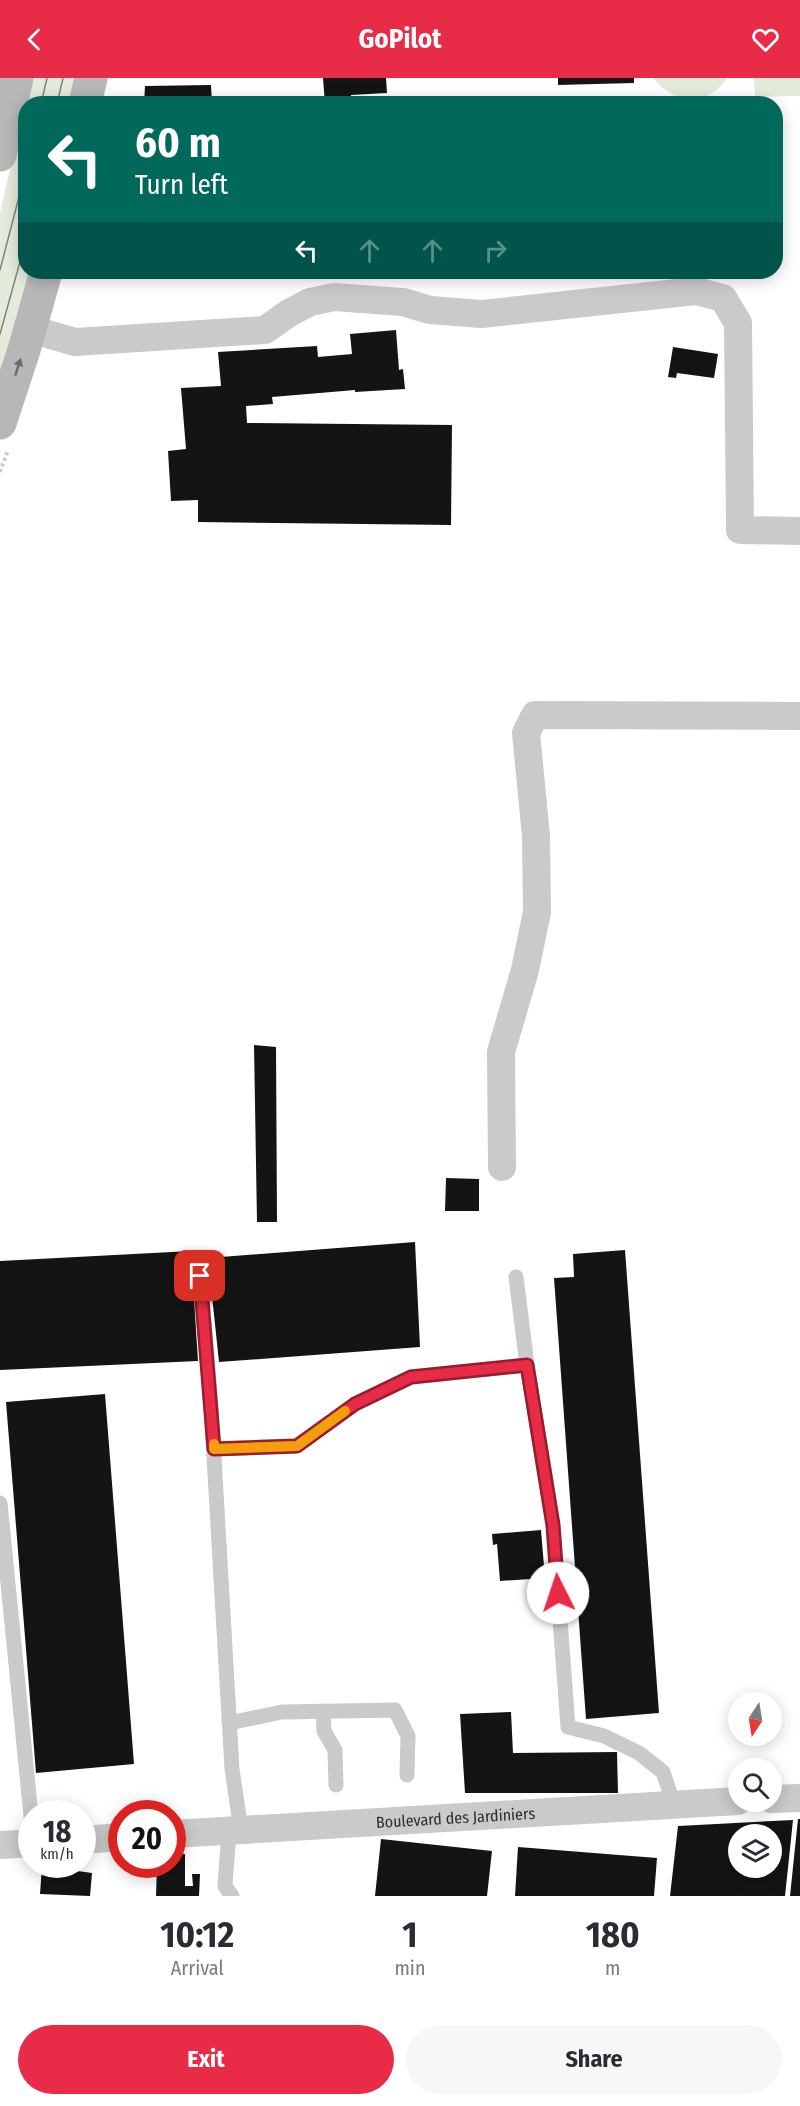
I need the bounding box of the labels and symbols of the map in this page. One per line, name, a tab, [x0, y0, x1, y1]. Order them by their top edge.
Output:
one-way arrow	[14, 358, 23, 376]
pin	[174, 1250, 225, 1301]
position arrow	[526, 1561, 590, 1625]
north arrow	[728, 1692, 782, 1746]
speed limit sign: 20	[108, 1800, 186, 1878]
street label: Boulevard des Jardiniers	[375, 1804, 536, 1832]

